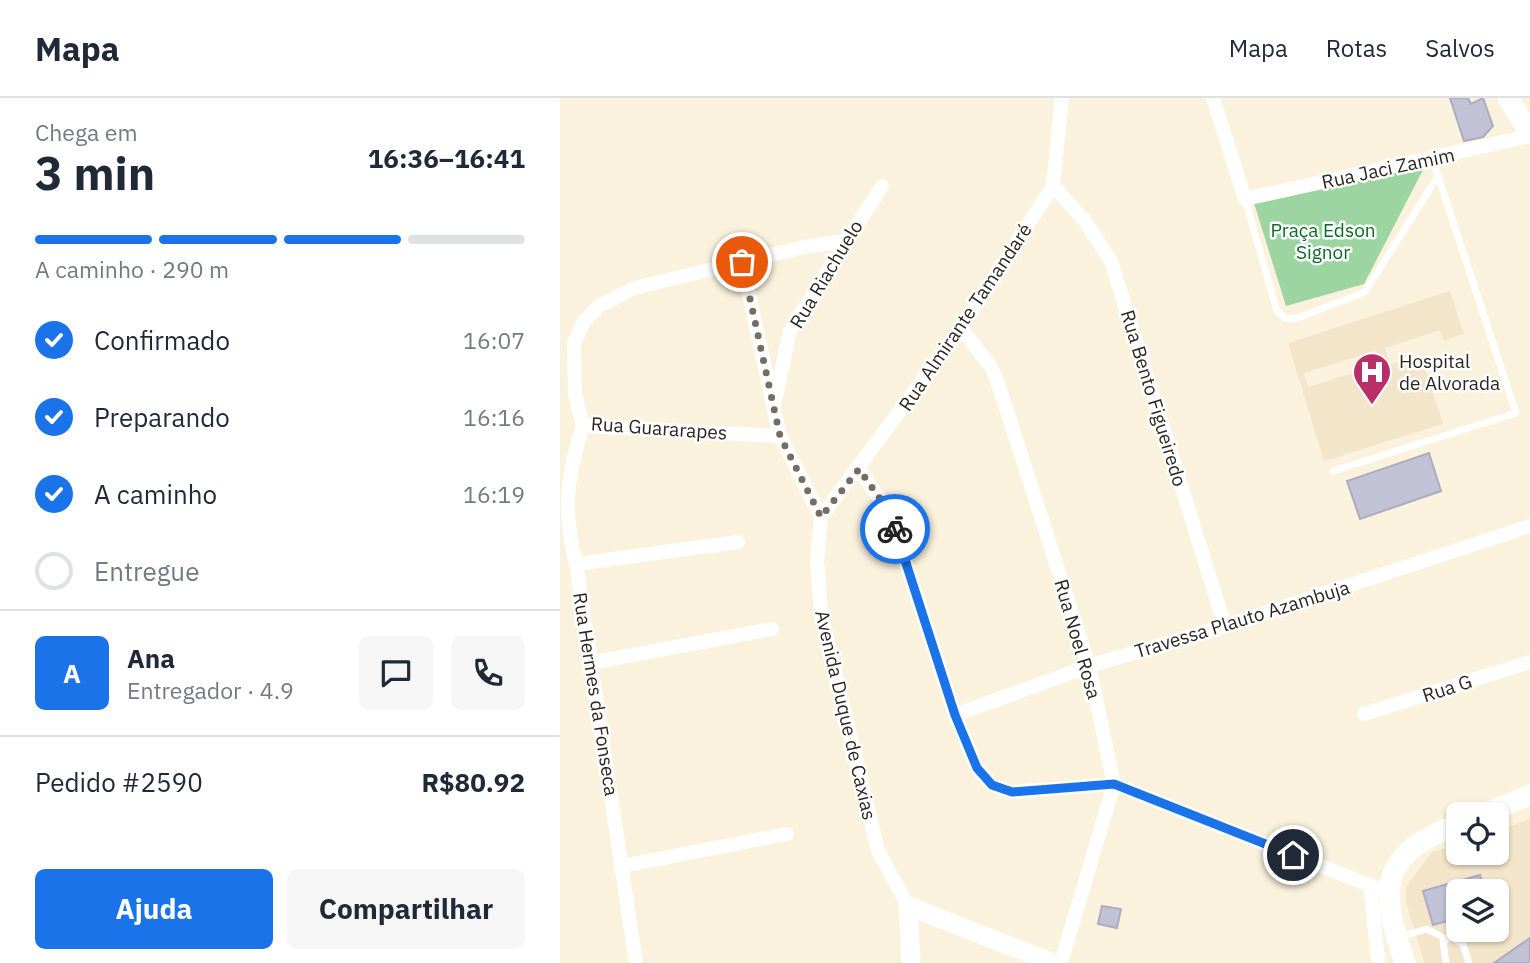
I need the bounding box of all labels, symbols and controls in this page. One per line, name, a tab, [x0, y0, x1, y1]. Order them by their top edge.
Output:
text: Mapa	[35, 27, 120, 70]
text: Mapa	[1229, 32, 1288, 64]
text: Rotas	[1326, 32, 1387, 64]
text: Salvos	[1425, 32, 1495, 64]
text: Chega em	[35, 117, 137, 147]
text: 16:36–16:41	[368, 141, 525, 175]
street label: Rua Jaci Zamim	[1319, 142, 1457, 194]
text: 3 min	[35, 143, 155, 203]
street label: Rua Riachuelo	[784, 216, 868, 332]
park label: Praça Edson Signor	[1270, 218, 1376, 264]
street label: Rua Almirante Tamandaré	[893, 219, 1037, 415]
pin	[712, 232, 772, 292]
icon: bag	[723, 243, 761, 281]
text: A caminho · 290 m	[35, 254, 229, 284]
street label: Rua Bento Figueiredo	[1116, 307, 1192, 489]
icon: check	[35, 321, 73, 359]
text: Confirmado	[94, 323, 230, 357]
text: 16:07	[463, 325, 525, 355]
place label: Hospital de Alvorada	[1399, 349, 1500, 395]
hospital icon: Hospital de Alvorada	[1351, 351, 1393, 406]
icon: check	[35, 398, 73, 436]
text: Preparando	[94, 400, 230, 434]
text: 16:16	[463, 402, 525, 432]
street label: Rua Guararapes	[590, 411, 728, 445]
icon: check	[35, 475, 73, 513]
text: A caminho	[94, 477, 217, 511]
text: 16:19	[463, 479, 525, 509]
courier	[860, 494, 930, 564]
icon: bike	[876, 510, 914, 548]
text: Entregue	[94, 554, 199, 588]
street label: Travessa Plauto Azambuja	[1132, 575, 1352, 663]
street label: Rua Noel Rosa	[1049, 576, 1107, 702]
street label: Rua Hermes da Fonseca	[568, 590, 624, 798]
street label: Avenida Duque de Caxias	[810, 608, 882, 822]
button: chat	[359, 636, 433, 710]
button: phone	[451, 636, 525, 710]
text: Ana	[127, 641, 175, 675]
text: A	[63, 656, 81, 690]
street label: Rua G	[1419, 669, 1475, 707]
text: Entregador · 4.9	[127, 675, 294, 705]
text: Pedido #2590	[35, 765, 203, 799]
text: R$80.92	[421, 765, 525, 799]
map controls	[1446, 802, 1509, 942]
button: locate	[1446, 802, 1509, 865]
pin	[1263, 825, 1323, 885]
icon: home	[1274, 836, 1312, 874]
button: Ajuda	[35, 869, 273, 949]
button: Compartilhar	[287, 869, 525, 949]
button: layers	[1446, 879, 1509, 942]

